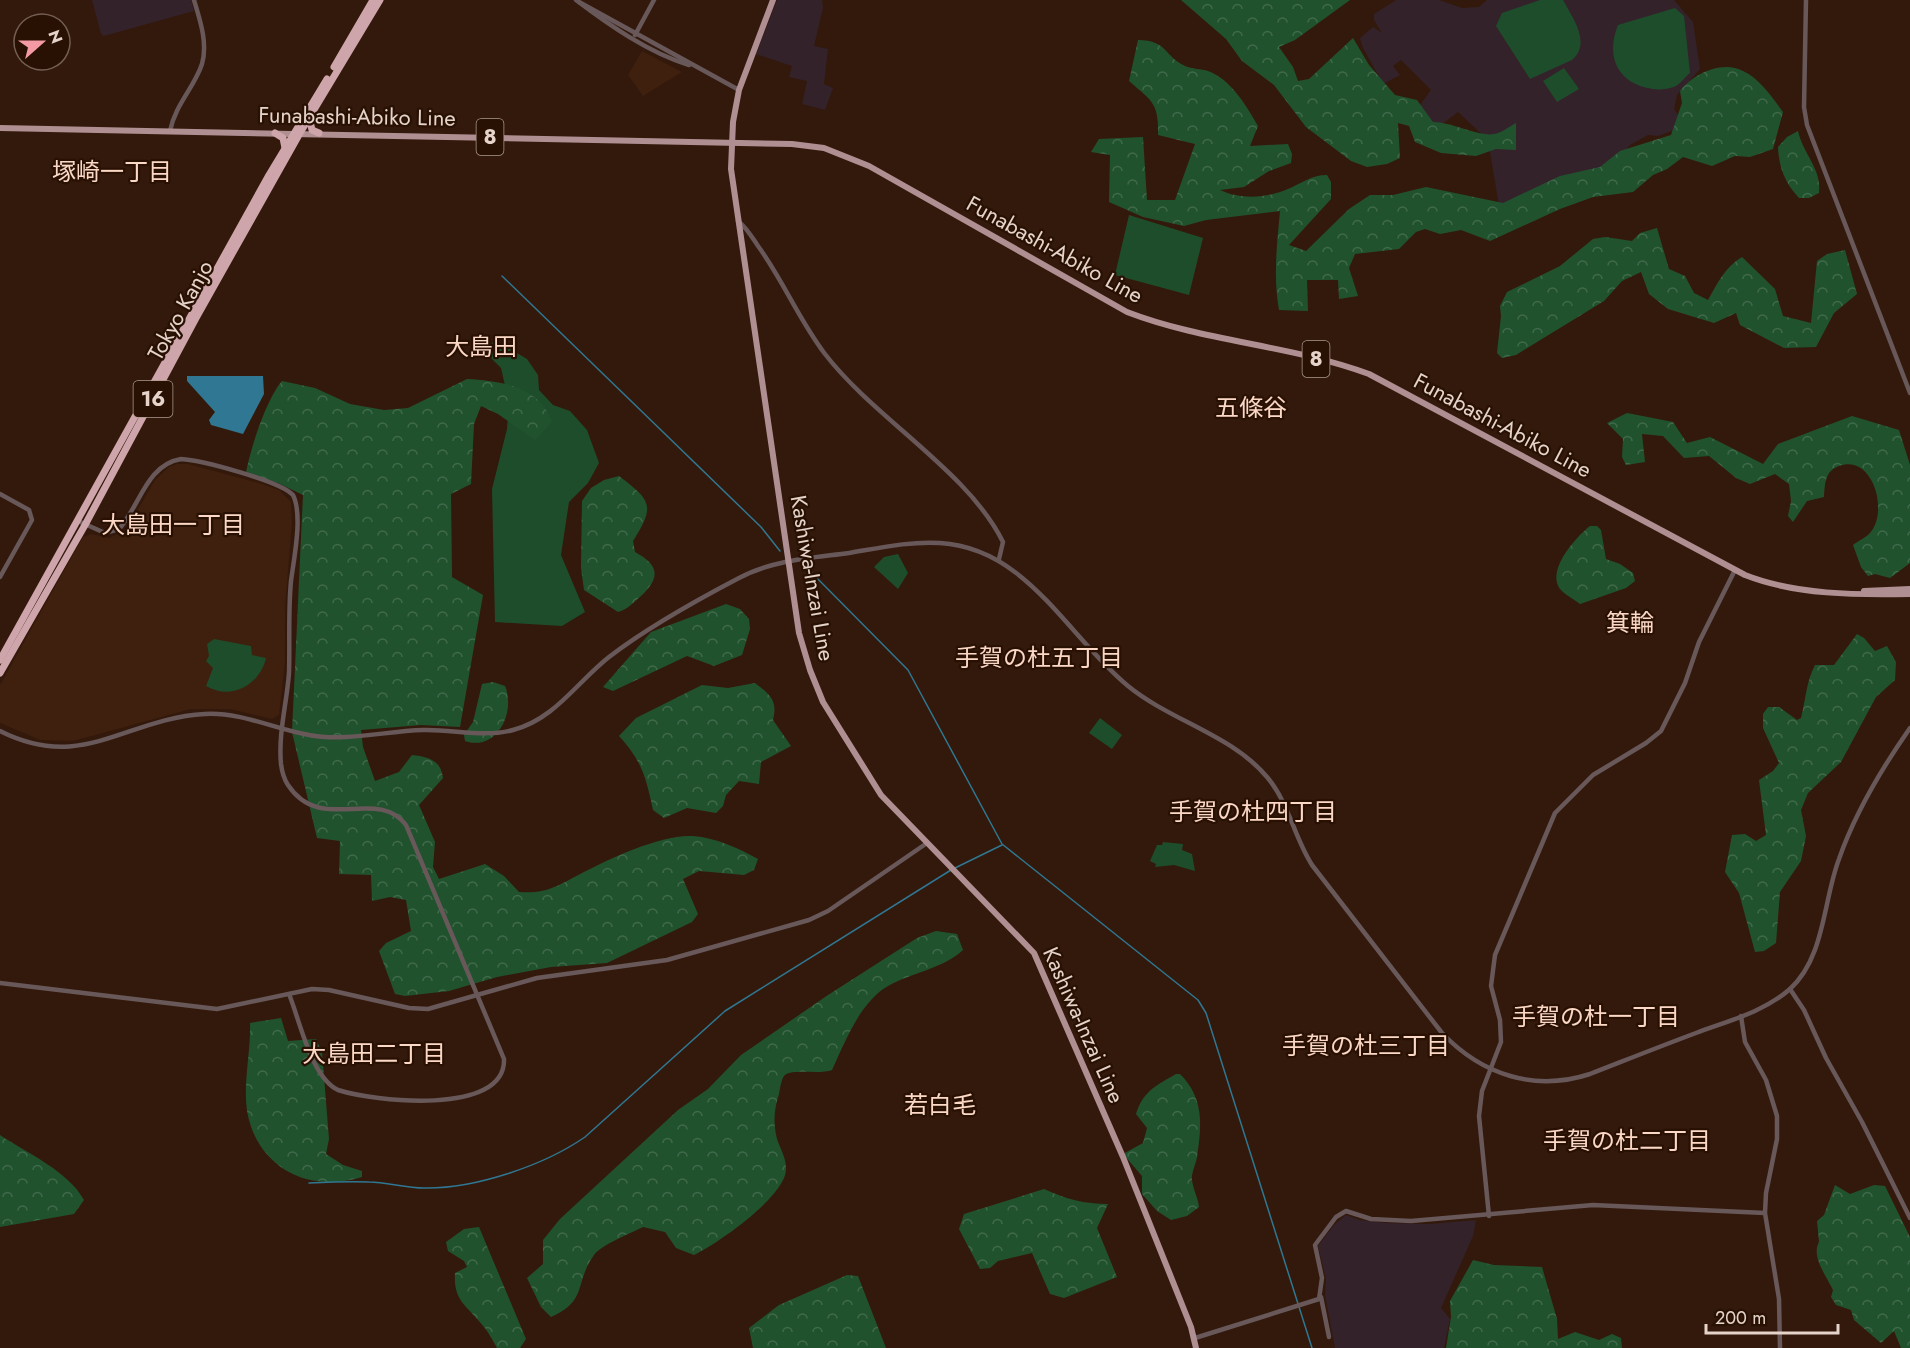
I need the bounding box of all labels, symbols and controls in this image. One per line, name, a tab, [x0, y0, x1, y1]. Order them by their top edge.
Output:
north arrow	[12, 12, 72, 72]
text: N	[43, 27, 69, 47]
street label: Funabashi-Abiko Line	[258, 98, 456, 134]
road number: 8	[476, 119, 504, 155]
district label: 塚崎一丁目	[52, 154, 172, 189]
street label: Funabashi-Abiko Line	[961, 187, 1149, 311]
street label: Tokyo Kanjo	[139, 254, 221, 366]
district label: 大島田	[445, 329, 517, 364]
road number: 8	[1302, 341, 1330, 377]
street label: Funabashi-Abiko Line	[1408, 365, 1598, 485]
road number: 16	[134, 381, 172, 417]
district label: 五條谷	[1215, 390, 1287, 425]
street label: Kashiwa-Inzai Line	[783, 493, 843, 663]
district label: 大島田一丁目	[101, 507, 245, 542]
district label: 箕輪	[1606, 605, 1654, 640]
district label: 手賀の杜五丁目	[955, 640, 1123, 675]
district label: 手賀の杜四丁目	[1169, 794, 1337, 829]
street label: Kashiwa-Inzai Line	[1035, 942, 1133, 1108]
district label: 手賀の杜一丁目	[1512, 999, 1680, 1034]
district label: 手賀の杜三丁目	[1282, 1028, 1450, 1063]
district label: 大島田二丁目	[302, 1036, 446, 1071]
district label: 若白毛	[904, 1087, 976, 1122]
district label: 手賀の杜二丁目	[1543, 1123, 1711, 1158]
scale bar	[1706, 1297, 1838, 1335]
text: 200 m	[1715, 1305, 1766, 1331]

